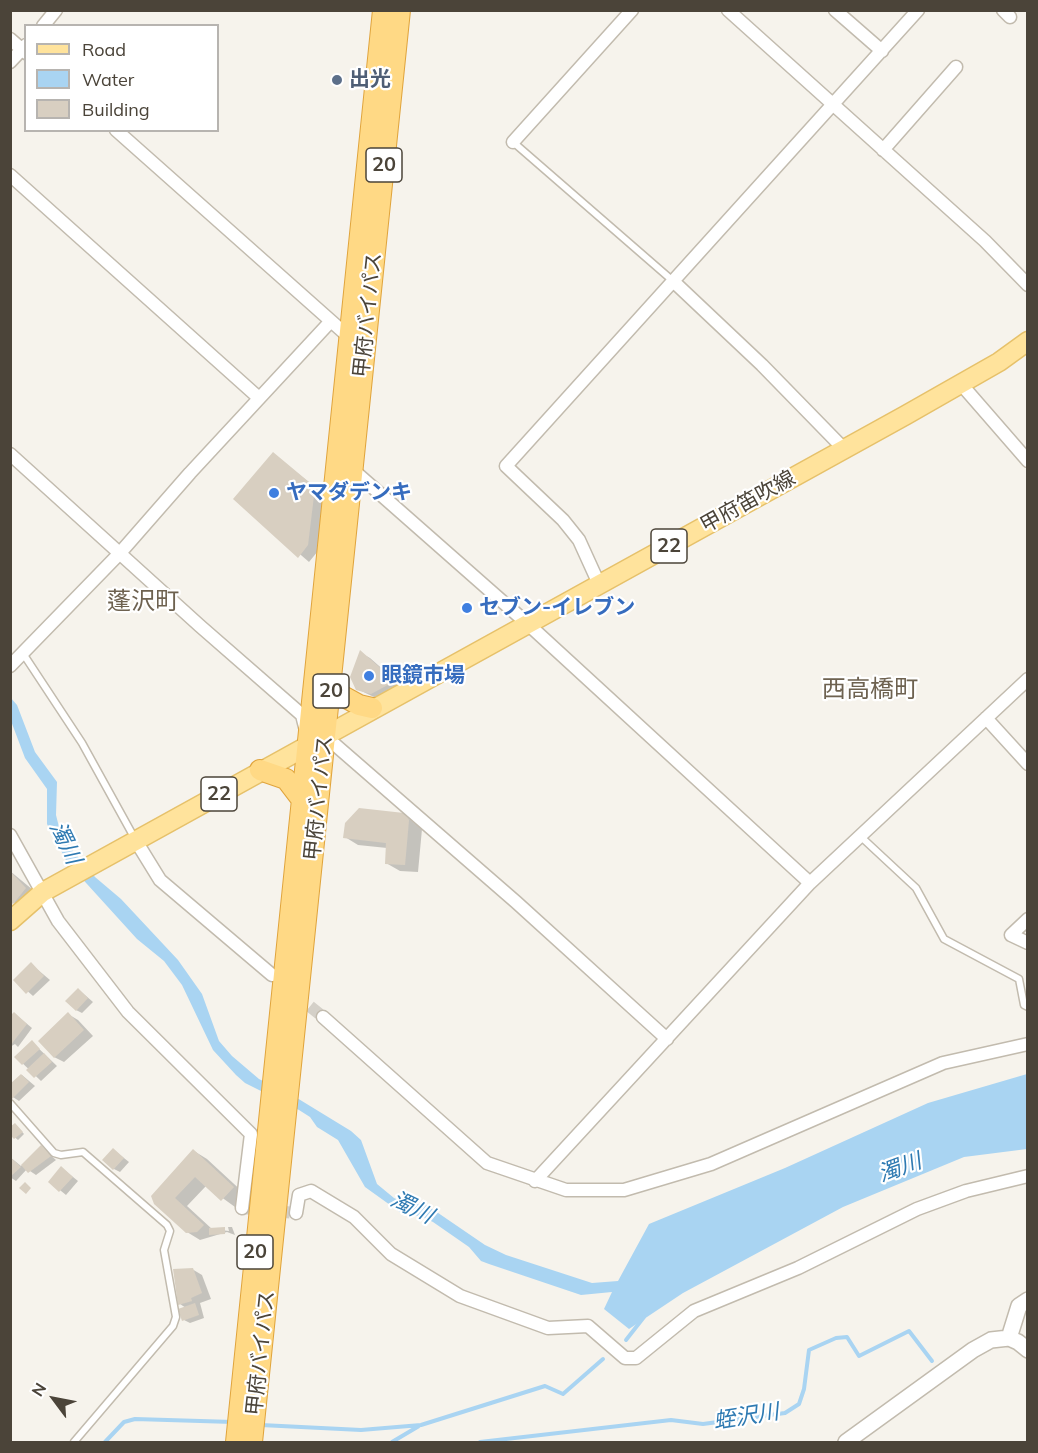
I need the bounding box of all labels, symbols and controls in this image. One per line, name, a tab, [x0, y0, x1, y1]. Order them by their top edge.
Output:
legend	[24, 24, 219, 132]
text: Road	[82, 38, 126, 61]
place label: 出光	[349, 67, 391, 93]
text: Water	[82, 68, 134, 91]
marker: 出光	[330, 73, 344, 87]
text: Building	[82, 98, 150, 121]
road number: 20	[366, 148, 402, 182]
street label: 甲府バイパス	[349, 251, 387, 379]
street label: 甲府笛吹線	[696, 466, 800, 538]
place label: ヤマダデンキ	[286, 480, 412, 506]
marker: ヤマダデンキ	[267, 486, 281, 500]
road number: 22	[651, 529, 687, 563]
district label: 蓬沢町	[107, 588, 179, 616]
place label: セブン-イレブン	[479, 595, 635, 621]
marker: セブン-イレブン	[460, 601, 474, 615]
place label: 眼鏡市場	[381, 663, 465, 689]
marker: 眼鏡市場	[362, 669, 376, 683]
road number: 20	[313, 674, 349, 708]
district label: 西高橋町	[822, 676, 918, 704]
street label: 甲府バイパス	[300, 734, 338, 862]
road number: 22	[201, 777, 237, 811]
water label: 濁川	[43, 817, 87, 869]
water label: 濁川	[875, 1148, 925, 1188]
water label: 濁川	[386, 1186, 438, 1230]
road number: 20	[237, 1235, 273, 1269]
street label: 甲府バイパス	[242, 1289, 280, 1417]
north arrow	[24, 1369, 84, 1429]
text: N	[27, 1379, 50, 1400]
water label: 蛭沢川	[711, 1399, 781, 1435]

